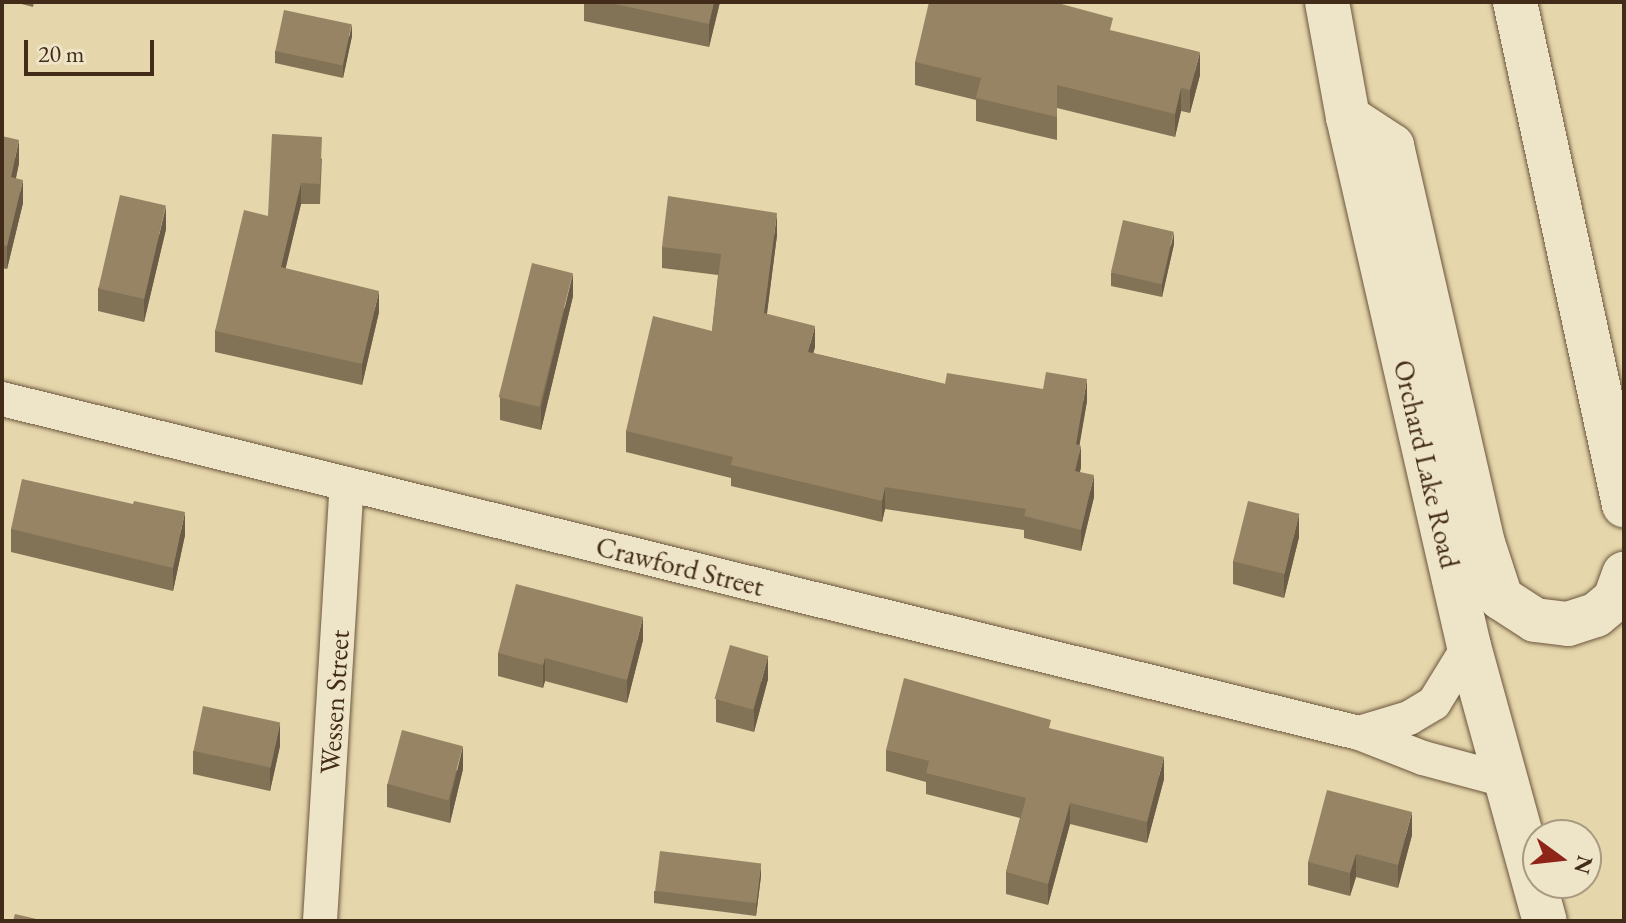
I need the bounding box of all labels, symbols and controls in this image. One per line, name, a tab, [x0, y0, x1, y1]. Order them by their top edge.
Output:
scale bar	[28, 24, 158, 74]
text: 20 m	[38, 38, 85, 69]
street label: Orchard Lake Road	[1387, 357, 1467, 571]
street label: Crawford Street	[593, 529, 767, 603]
street label: Wessen Street	[312, 629, 356, 775]
north arrow	[1522, 819, 1602, 899]
text: N	[1567, 852, 1600, 877]

